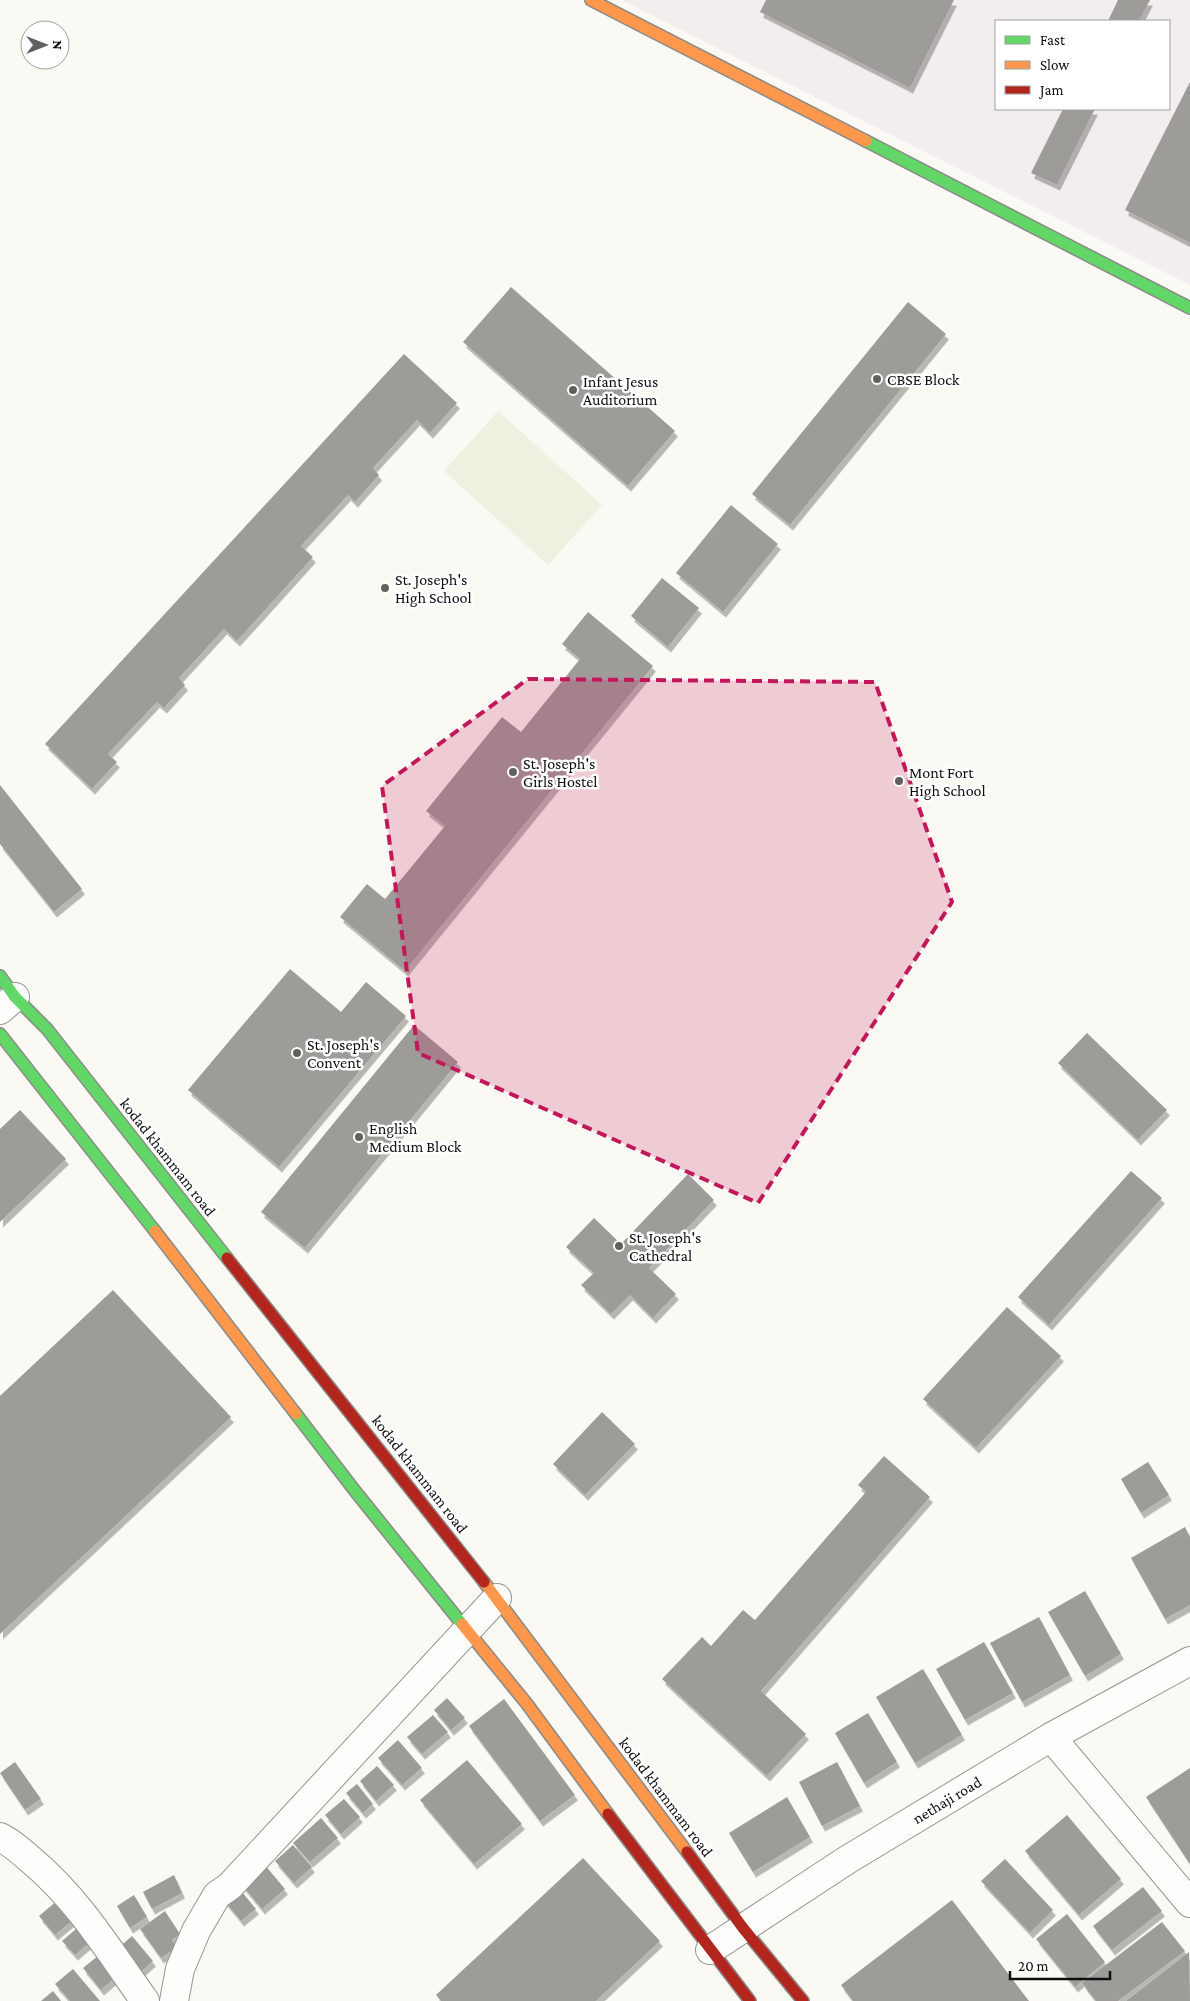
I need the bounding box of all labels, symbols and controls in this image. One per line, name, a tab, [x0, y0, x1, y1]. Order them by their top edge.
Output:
north arrow	[20, 20, 70, 70]
legend	[995, 20, 1170, 110]
text: Fast	[1040, 32, 1066, 48]
text: N	[50, 40, 66, 50]
text: Slow	[1040, 57, 1070, 73]
text: Jam	[1038, 82, 1063, 99]
place label: CBSE Block	[887, 371, 960, 388]
place label: Infant Jesus Auditorium	[583, 373, 658, 408]
marker: CBSE Block	[871, 373, 883, 385]
marker: Infant Jesus Auditorium	[567, 384, 579, 396]
place label: St. Joseph's High School	[395, 571, 472, 607]
marker: St. Joseph's High School	[379, 582, 391, 594]
place label: St. Joseph's Girls Hostel	[523, 755, 598, 790]
place label: Mont Fort High School	[909, 764, 986, 800]
marker: St. Joseph's Girls Hostel	[507, 766, 519, 778]
marker: Mont Fort High School	[893, 775, 905, 787]
place label: St. Joseph's Convent	[307, 1036, 379, 1071]
marker: St. Joseph's Convent	[291, 1047, 303, 1059]
street label: kodad khammam road	[117, 1095, 220, 1220]
place label: English Medium Block	[369, 1120, 462, 1155]
marker: English Medium Block	[353, 1131, 365, 1143]
place label: St. Joseph's Cathedral	[629, 1229, 701, 1264]
marker: St. Joseph's Cathedral	[613, 1240, 625, 1252]
street label: kodad khammam road	[369, 1412, 472, 1537]
street label: kodad khammam road	[616, 1734, 717, 1860]
street label: nethaji road	[910, 1773, 985, 1828]
scale bar	[1010, 1948, 1110, 1980]
text: 20 m	[1018, 1958, 1049, 1974]

